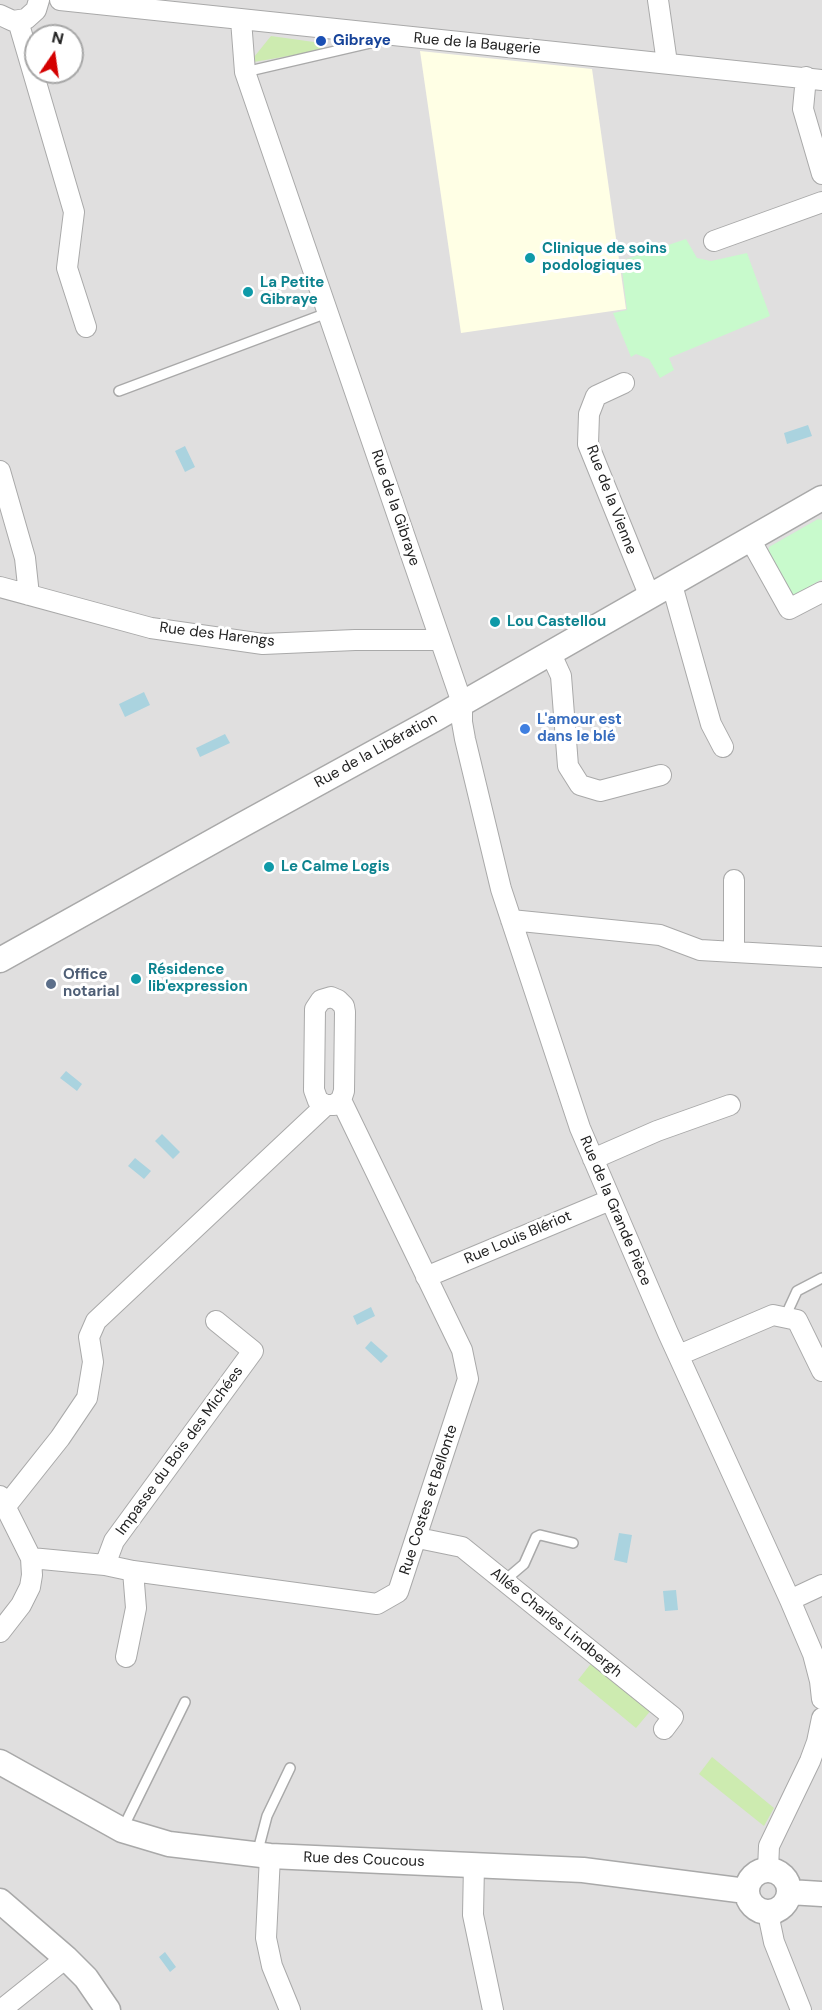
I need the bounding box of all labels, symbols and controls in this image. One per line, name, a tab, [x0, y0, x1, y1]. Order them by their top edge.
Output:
north arrow	[24, 24, 84, 84]
text: N	[50, 26, 66, 49]
street label: Rue de la Baugerie	[413, 29, 541, 59]
place label: Gibraye	[333, 32, 391, 50]
marker: Gibraye	[314, 34, 328, 48]
place label: Clinique de soins podologiques	[542, 240, 667, 275]
marker: Clinique de soins podologiques	[523, 251, 537, 265]
place label: La Petite Gibraye	[260, 274, 324, 309]
marker: La Petite Gibraye	[241, 285, 255, 299]
street label: Rue de la Vienne	[582, 443, 640, 557]
street label: Rue de la Gibraye	[367, 448, 423, 568]
place label: Lou Castellou	[507, 613, 606, 631]
marker: Lou Castellou	[488, 615, 502, 629]
street label: Rue des Harengs	[158, 619, 276, 651]
street label: Rue de la Libération	[312, 710, 440, 792]
place label: L'amour est dans le blé	[537, 711, 622, 746]
marker: L'amour est dans le blé	[518, 722, 532, 736]
place label: Le Calme Logis	[281, 858, 390, 876]
marker: Le Calme Logis	[262, 860, 276, 874]
place label: Résidence lib'expression	[148, 961, 248, 996]
place label: Office notarial	[63, 966, 119, 1001]
marker: Résidence lib'expression	[129, 972, 143, 986]
marker: Office notarial	[44, 977, 58, 991]
street label: Rue de la Grande Pièce	[575, 1133, 655, 1289]
street label: Rue Louis Blériot	[462, 1207, 574, 1269]
street label: Impasse du Bois des Michées	[113, 1363, 247, 1539]
street label: Rue Costes et Bellonte	[396, 1423, 462, 1577]
street label: Allée Charles Lindbergh	[487, 1564, 625, 1682]
street label: Rue des Coucous	[303, 1849, 425, 1871]

